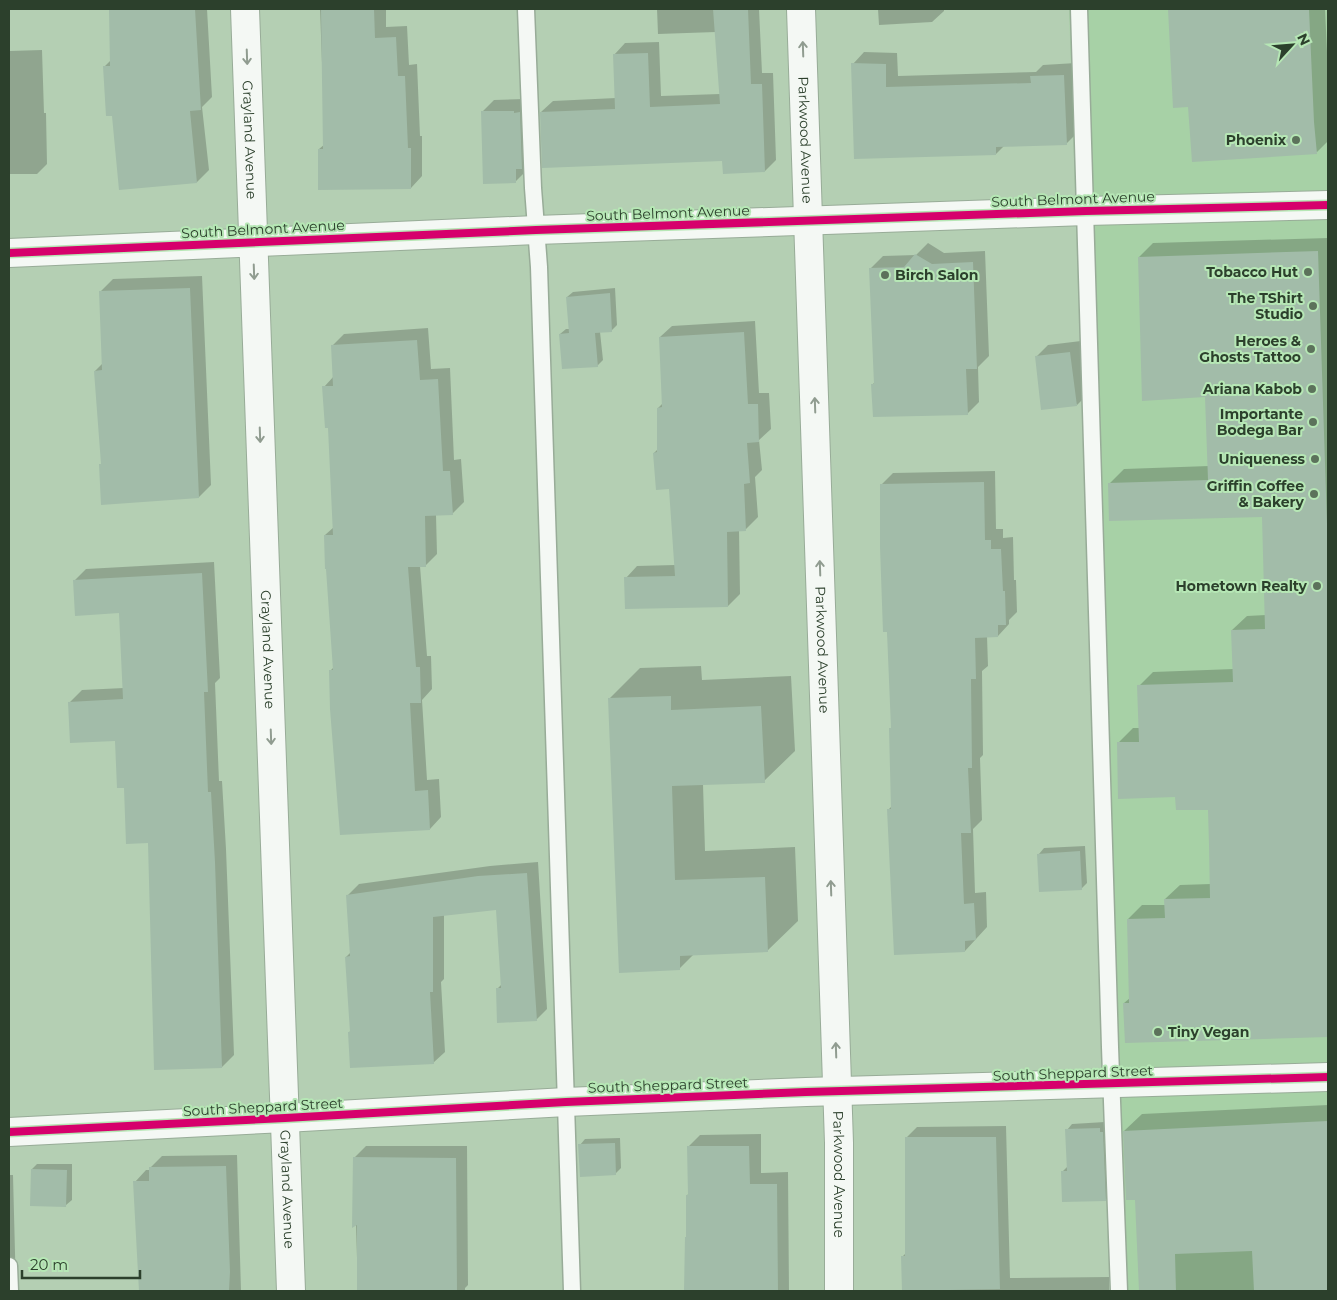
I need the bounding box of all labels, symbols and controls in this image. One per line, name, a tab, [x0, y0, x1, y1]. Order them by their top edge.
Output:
north arrow	[1267, 20, 1317, 70]
text: N	[1293, 30, 1314, 48]
one-way arrow	[798, 41, 808, 58]
one-way arrow	[242, 49, 251, 65]
street label: Parkwood Avenue	[794, 76, 817, 204]
street label: Grayland Avenue	[239, 80, 261, 200]
place label: Phoenix	[1226, 131, 1287, 149]
marker: Phoenix	[1290, 134, 1302, 146]
street label: South Belmont Avenue	[991, 187, 1155, 211]
street label: South Belmont Avenue	[586, 201, 750, 225]
street label: South Belmont Avenue	[181, 216, 345, 242]
place label: Tobacco Hut	[1206, 263, 1298, 281]
one-way arrow	[249, 264, 259, 280]
place label: Birch Salon	[895, 266, 978, 284]
marker: Tobacco Hut	[1302, 266, 1314, 278]
marker: Birch Salon	[879, 269, 891, 281]
place label: The TShirt Studio	[1228, 289, 1303, 323]
marker: The TShirt Studio	[1307, 300, 1319, 312]
place label: Heroes & Ghosts Tattoo	[1199, 332, 1301, 366]
marker: Heroes & Ghosts Tattoo	[1305, 343, 1317, 355]
place label: Ariana Kabob	[1202, 380, 1302, 398]
marker: Ariana Kabob	[1306, 383, 1318, 395]
one-way arrow	[810, 398, 820, 414]
place label: Importante Bodega Bar	[1217, 405, 1303, 439]
marker: Importante Bodega Bar	[1307, 416, 1319, 428]
one-way arrow	[255, 426, 265, 442]
place label: Uniqueness	[1219, 450, 1306, 468]
marker: Uniqueness	[1309, 453, 1321, 465]
place label: Griffin Coffee & Bakery	[1207, 477, 1305, 511]
marker: Griffin Coffee & Bakery	[1308, 488, 1320, 500]
one-way arrow	[816, 560, 825, 576]
place label: Hometown Realty	[1175, 577, 1308, 595]
marker: Hometown Realty	[1311, 580, 1323, 592]
street label: Parkwood Avenue	[811, 586, 834, 714]
street label: Grayland Avenue	[257, 590, 279, 709]
one-way arrow	[266, 728, 276, 745]
one-way arrow	[826, 880, 836, 896]
place label: Tiny Vegan	[1168, 1023, 1249, 1041]
marker: Tiny Vegan	[1152, 1026, 1164, 1038]
one-way arrow	[831, 1042, 841, 1058]
street label: South Sheppard Street	[993, 1061, 1154, 1085]
street label: South Sheppard Street	[588, 1073, 749, 1097]
street label: South Sheppard Street	[183, 1094, 344, 1120]
street label: Parkwood Avenue	[829, 1110, 848, 1238]
street label: Grayland Avenue	[276, 1129, 298, 1249]
scale bar	[22, 1248, 140, 1280]
text: 20 m	[30, 1255, 68, 1274]

